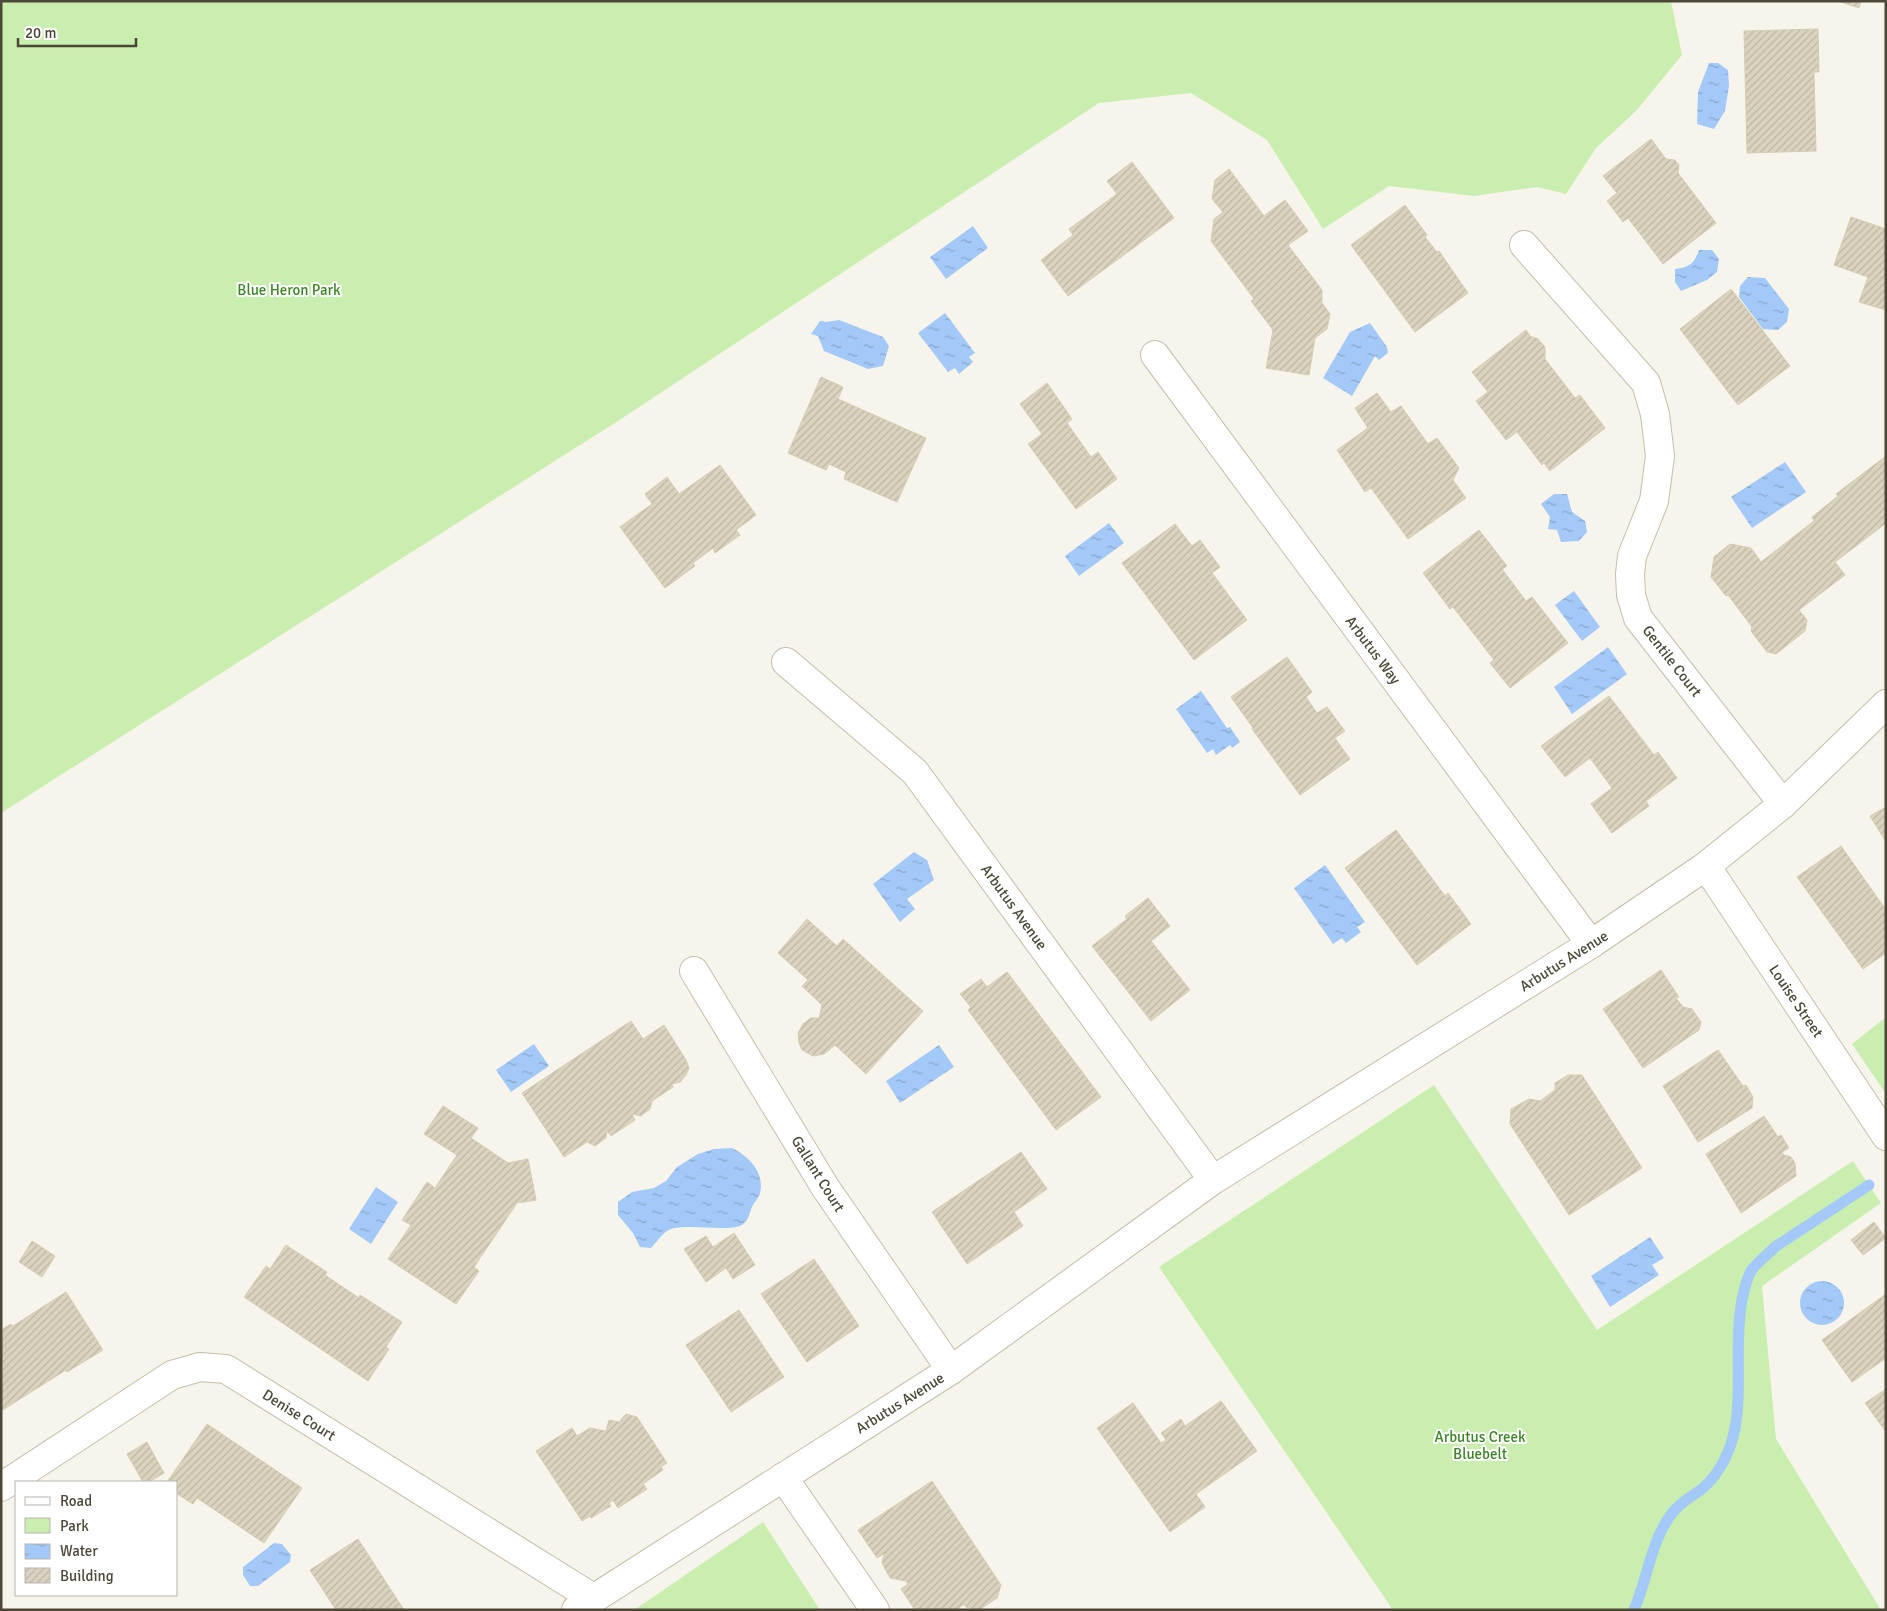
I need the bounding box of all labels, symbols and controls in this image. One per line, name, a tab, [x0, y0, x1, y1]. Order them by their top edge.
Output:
scale bar	[18, 15, 135, 47]
text: 20 m	[25, 24, 56, 42]
park label: Blue Heron Park	[237, 281, 341, 299]
street label: Arbutus Way	[1342, 612, 1404, 688]
street label: Gentile Court	[1638, 622, 1706, 700]
street label: Arbutus Avenue	[977, 861, 1051, 953]
street label: Arbutus Avenue	[1516, 927, 1612, 995]
street label: Louise Street	[1765, 961, 1827, 1041]
street label: Gallant Court	[788, 1133, 848, 1215]
street label: Arbutus Avenue	[852, 1369, 948, 1437]
street label: Denise Court	[259, 1385, 339, 1445]
park label: Arbutus Creek Bluebelt	[1435, 1428, 1526, 1463]
legend	[15, 1481, 178, 1596]
text: Road	[60, 1492, 92, 1510]
text: Park	[60, 1517, 89, 1535]
text: Water	[60, 1542, 98, 1560]
text: Building	[60, 1567, 114, 1585]

